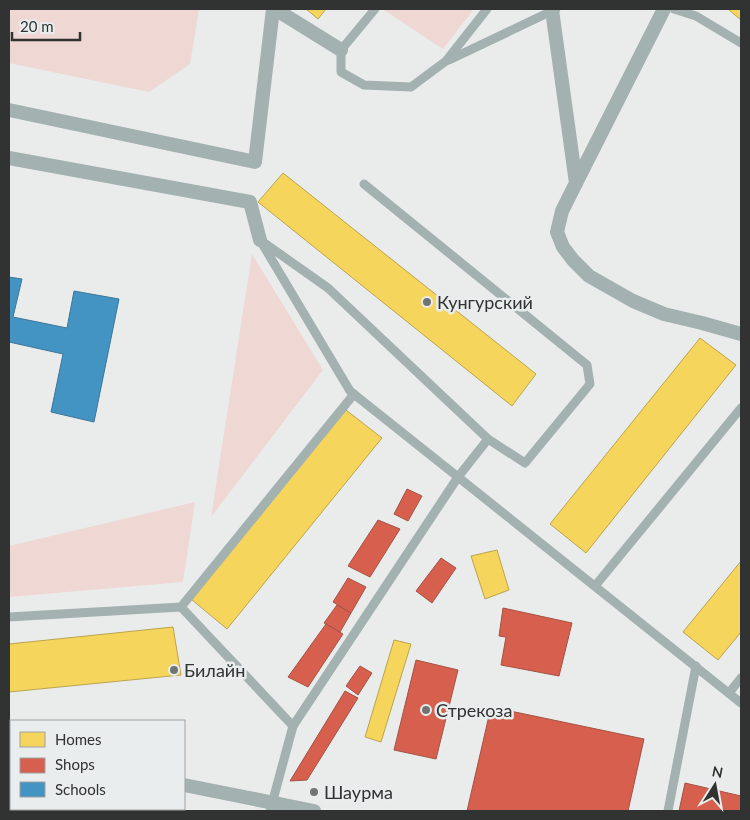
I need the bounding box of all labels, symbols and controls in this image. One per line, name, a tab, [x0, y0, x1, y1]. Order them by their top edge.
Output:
scale bar	[12, 10, 80, 42]
text: 20 m	[20, 17, 54, 35]
place label: Кунгурский	[437, 291, 533, 313]
marker: Кунгурский	[421, 296, 433, 308]
place label: Билайн	[184, 659, 245, 681]
marker: Билайн	[168, 664, 180, 676]
place label: Стрекоза	[436, 699, 512, 721]
marker: Стрекоза	[420, 704, 432, 716]
legend	[10, 720, 185, 810]
text: Homes	[55, 730, 101, 748]
text: Shops	[55, 755, 95, 773]
north arrow	[690, 760, 740, 810]
text: N	[711, 762, 724, 781]
text: Schools	[55, 780, 106, 798]
place label: Шаурма	[324, 781, 393, 803]
marker: Шаурма	[308, 786, 320, 798]

